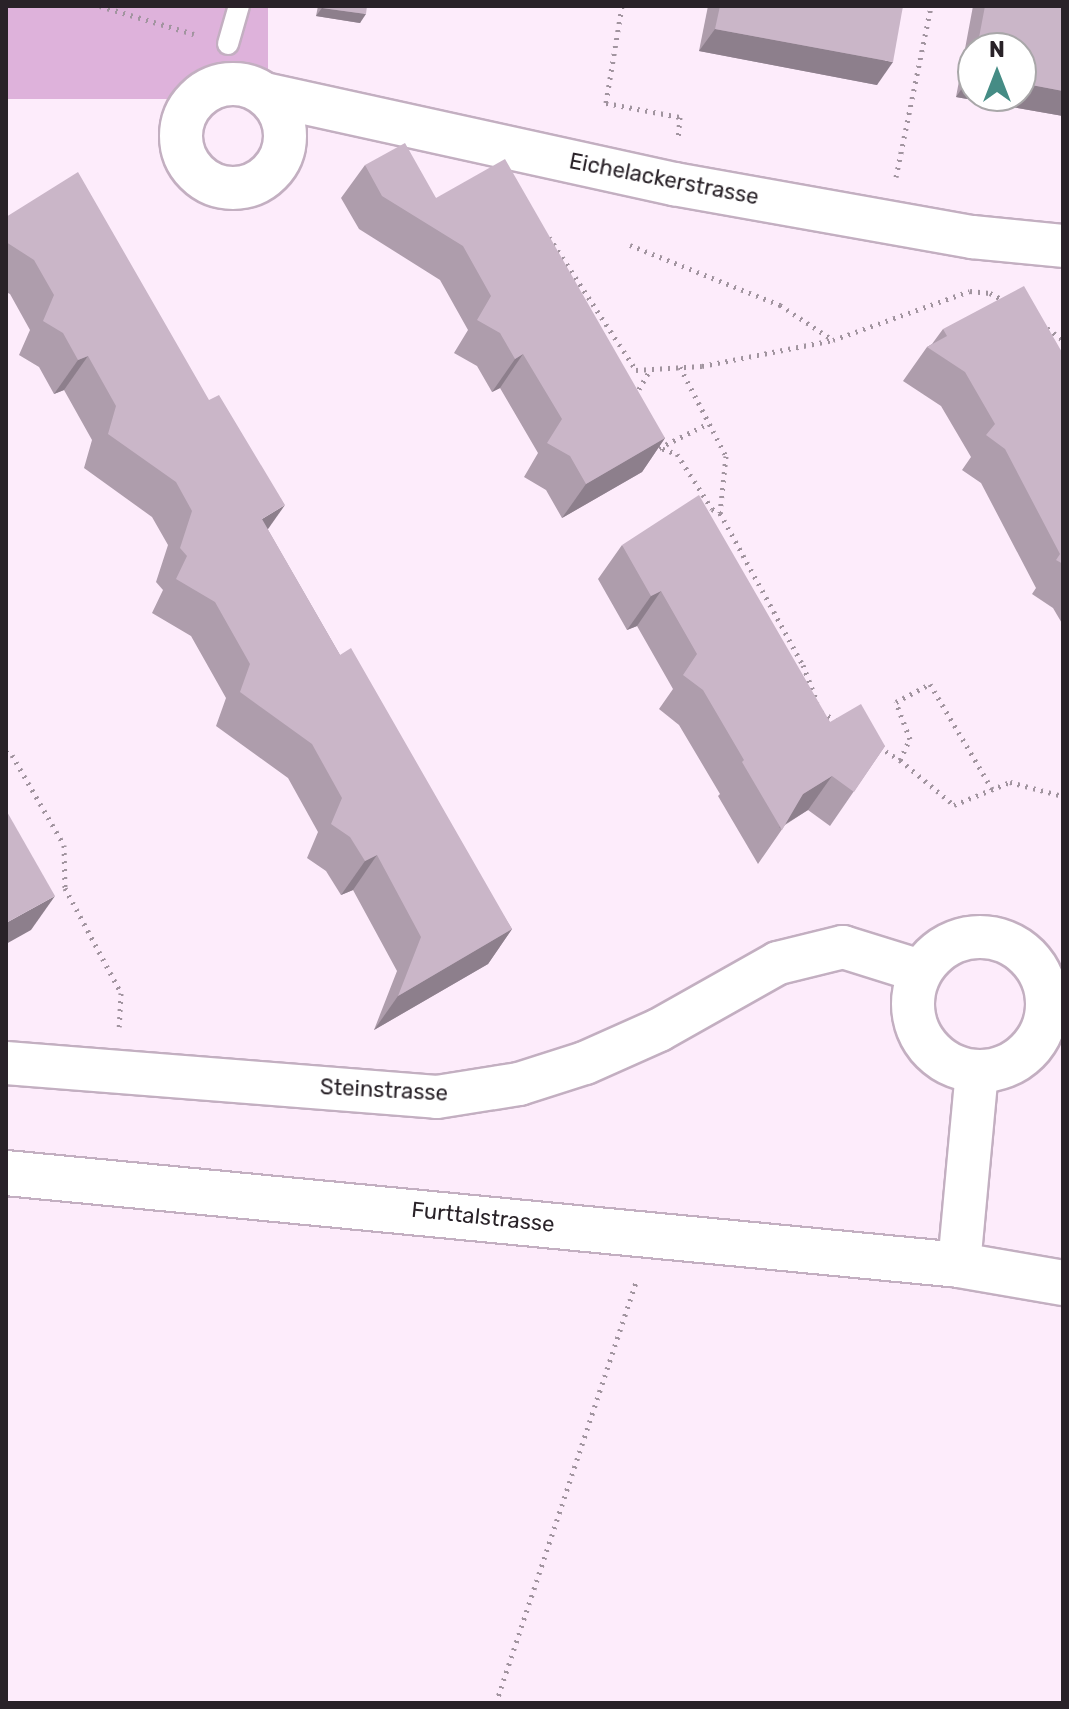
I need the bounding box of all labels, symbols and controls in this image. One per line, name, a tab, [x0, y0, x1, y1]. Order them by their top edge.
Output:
north arrow	[957, 32, 1037, 112]
text: N	[989, 36, 1005, 63]
street label: Eichelackerstrasse	[567, 148, 761, 210]
street label: Steinstrasse	[319, 1073, 449, 1107]
street label: Furttalstrasse	[410, 1196, 556, 1238]

